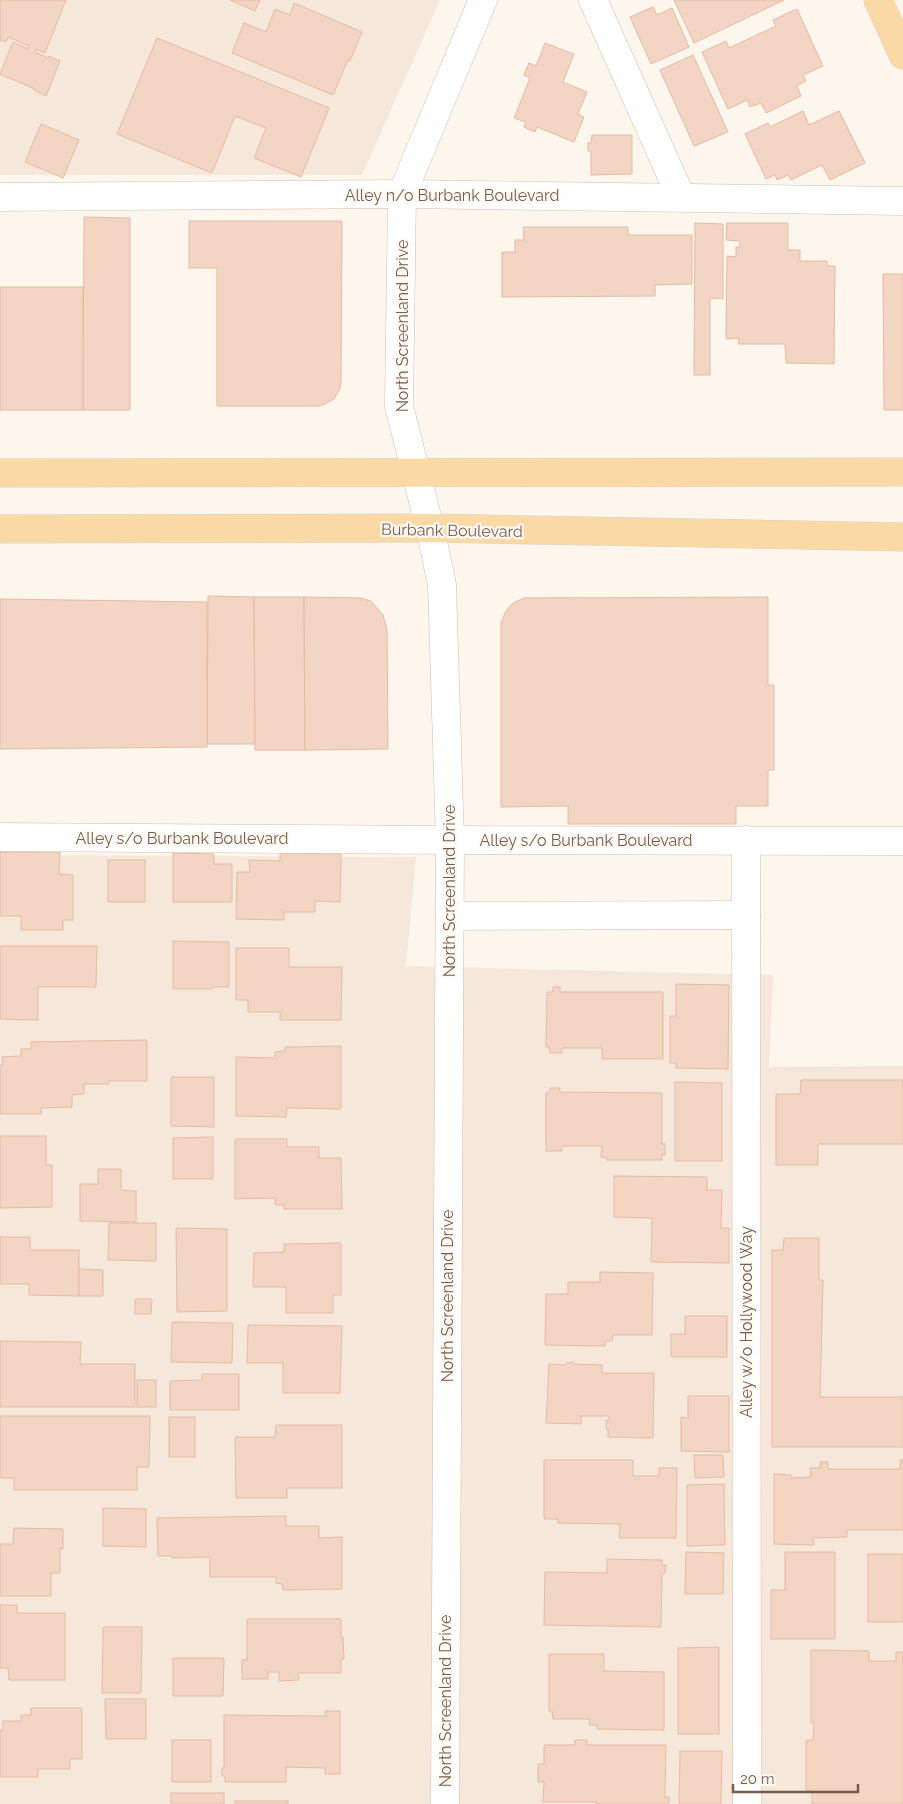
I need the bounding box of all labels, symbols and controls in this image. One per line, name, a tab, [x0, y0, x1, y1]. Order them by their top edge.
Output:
street label: Alley n/o Burbank Boulevard	[345, 186, 559, 205]
street label: North Screenland Drive	[393, 240, 412, 412]
street label: Burbank Boulevard	[381, 520, 523, 541]
street label: North Screenland Drive	[440, 805, 459, 977]
street label: Alley s/o Burbank Boulevard	[75, 829, 289, 848]
street label: Alley s/o Burbank Boulevard	[479, 831, 693, 850]
street label: North Screenland Drive	[438, 1210, 457, 1382]
street label: Alley w/o Hollywood Way	[737, 1226, 756, 1418]
street label: North Screenland Drive	[436, 1615, 455, 1787]
scale bar	[733, 1762, 858, 1794]
text: 20 m	[740, 1770, 775, 1788]

